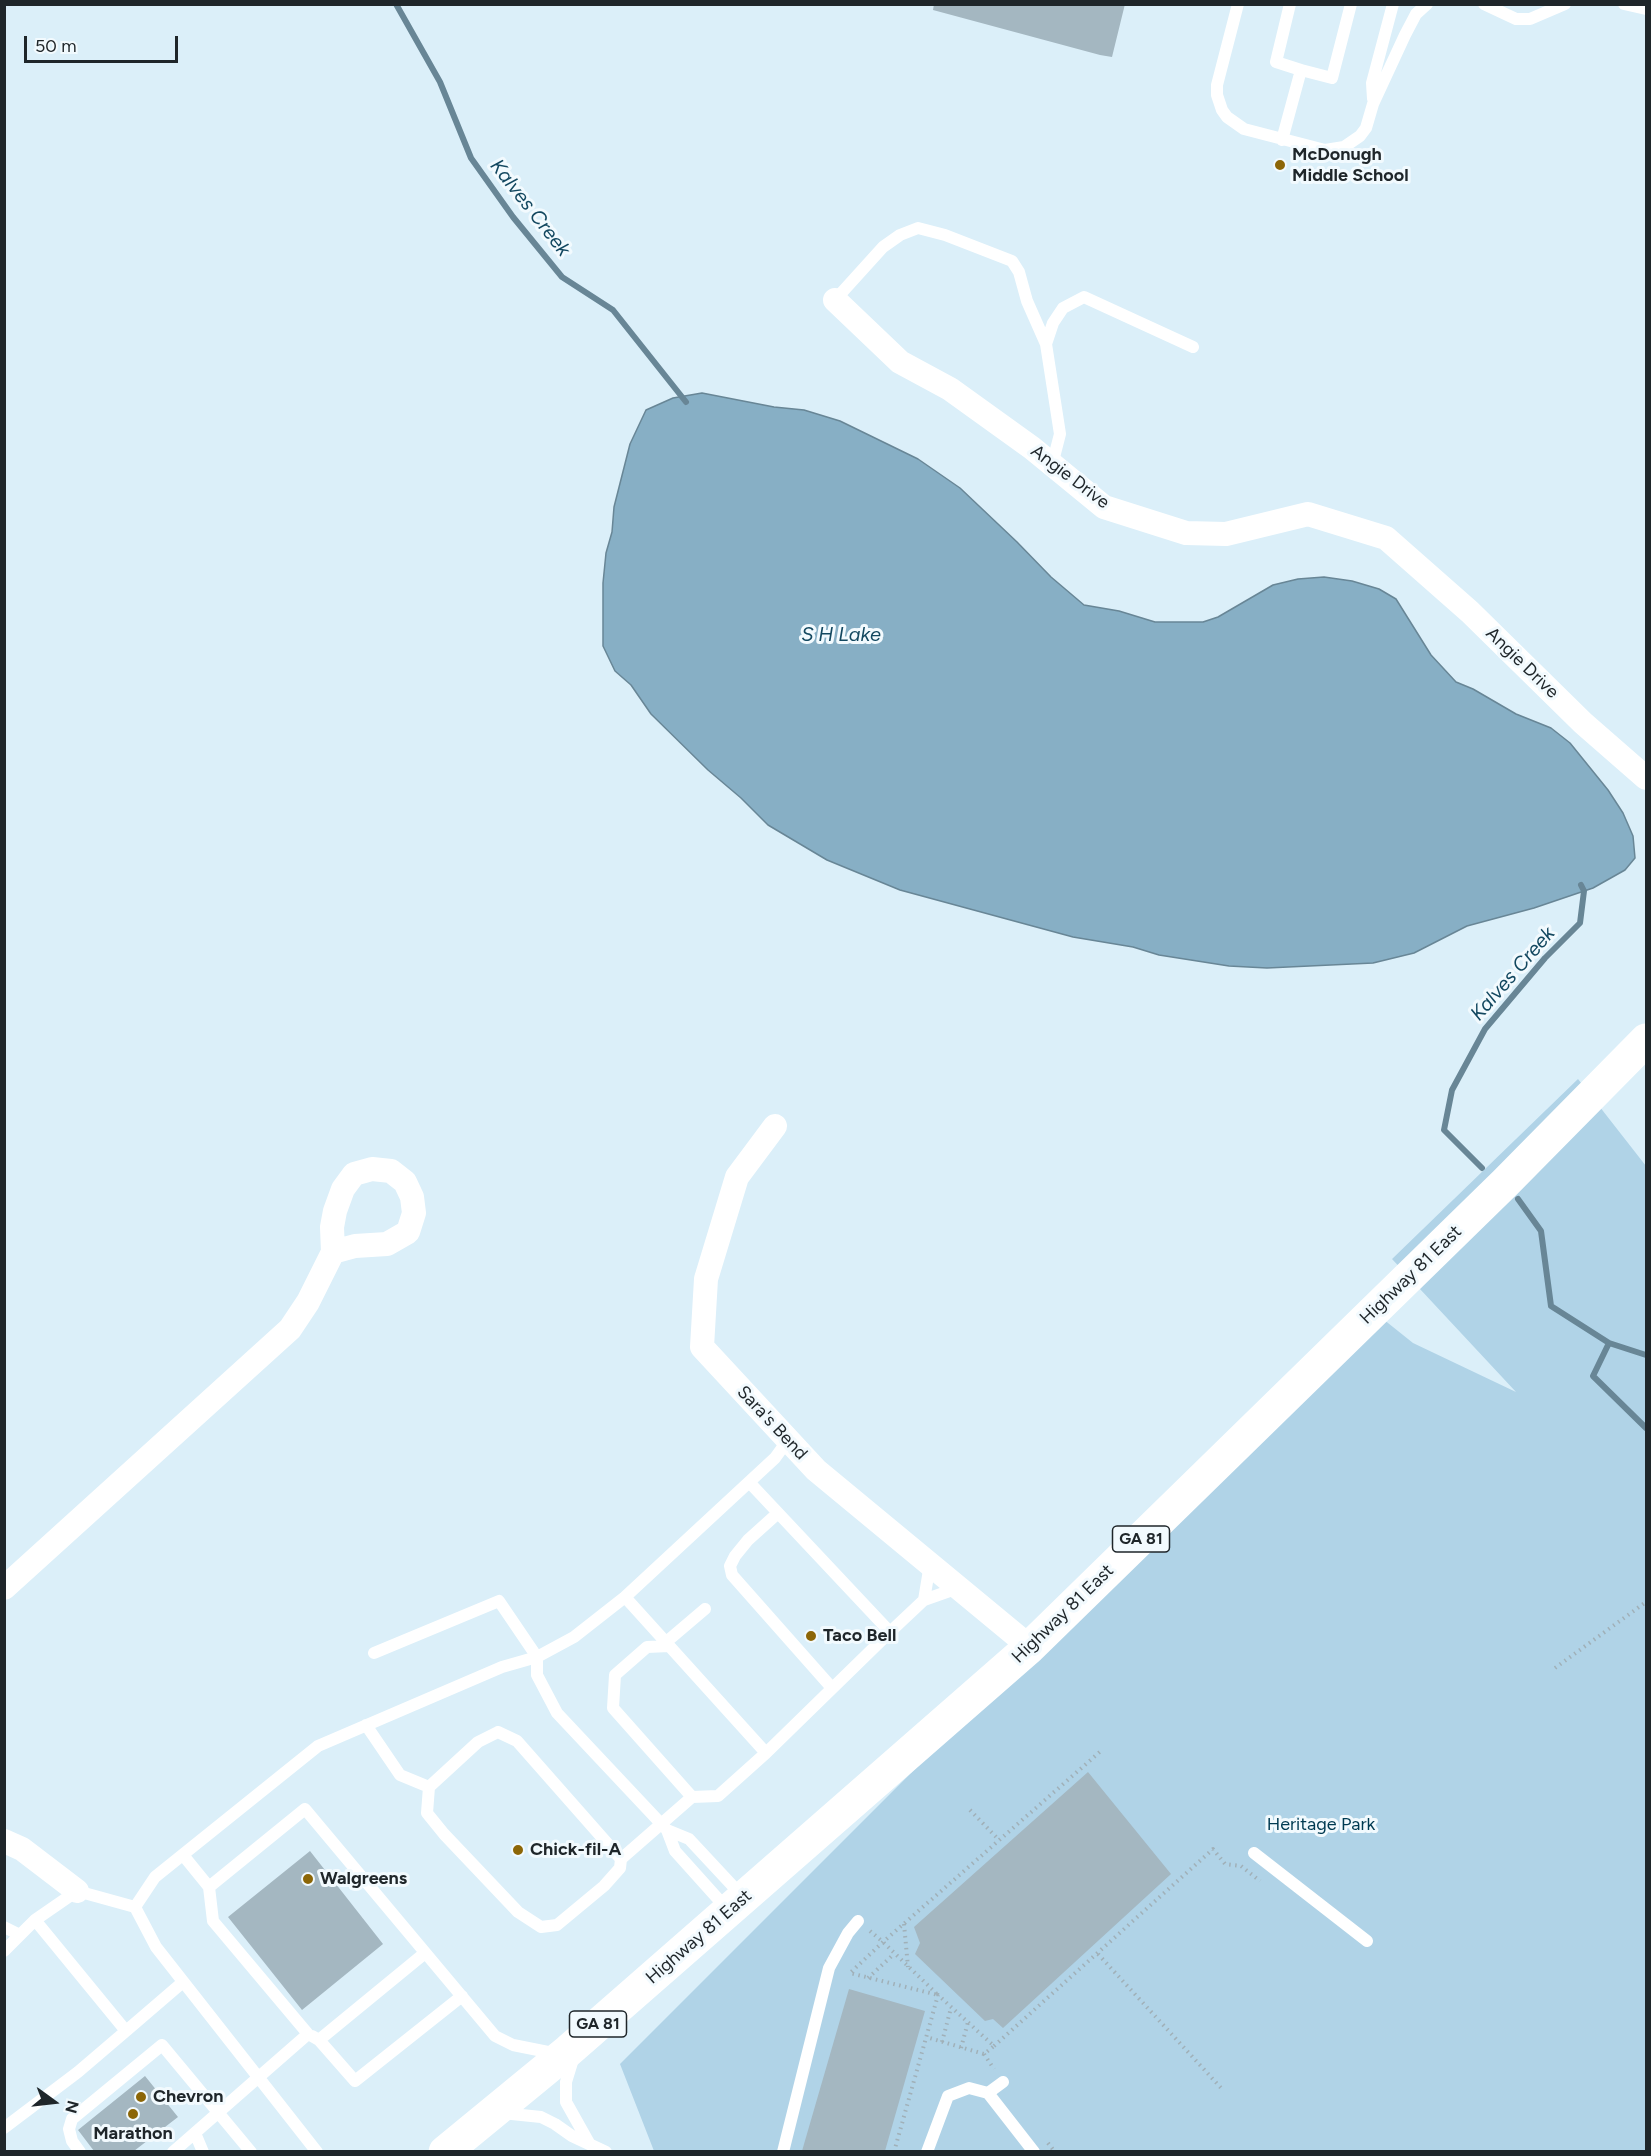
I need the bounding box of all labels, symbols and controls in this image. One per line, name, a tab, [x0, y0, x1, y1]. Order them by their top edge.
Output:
scale bar	[27, 24, 182, 62]
text: 50 m	[35, 35, 77, 57]
place label: McDonugh Middle School	[1292, 144, 1409, 186]
water label: Kalves Creek	[485, 155, 575, 261]
marker: McDonugh Middle School	[1273, 158, 1287, 172]
street label: Angie Drive	[1026, 440, 1114, 514]
water label: S H Lake	[801, 623, 881, 647]
street label: Angie Drive	[1481, 623, 1563, 703]
water label: Kalves Creek	[1466, 922, 1560, 1026]
street label: Highway 81 East	[1356, 1221, 1466, 1329]
street label: Sara's Bend	[732, 1381, 812, 1465]
road number: GA 81	[1112, 1526, 1170, 1552]
street label: Highway 81 East	[1008, 1560, 1118, 1668]
place label: Taco Bell	[823, 1625, 896, 1647]
marker: Taco Bell	[804, 1629, 818, 1643]
park label: Heritage Park	[1267, 1814, 1375, 1836]
place label: Chick-fil-A	[530, 1839, 621, 1861]
marker: Chick-fil-A	[511, 1843, 525, 1857]
place label: Walgreens	[320, 1868, 407, 1890]
marker: Walgreens	[301, 1872, 315, 1886]
street label: Highway 81 East	[642, 1885, 756, 1989]
road number: GA 81	[570, 2011, 626, 2037]
north arrow	[24, 2072, 84, 2132]
place label: Chevron	[153, 2086, 223, 2108]
marker: Chevron	[134, 2090, 148, 2104]
text: N	[61, 2098, 83, 2115]
marker: Marathon	[126, 2107, 140, 2121]
place label: Marathon	[93, 2123, 173, 2145]

